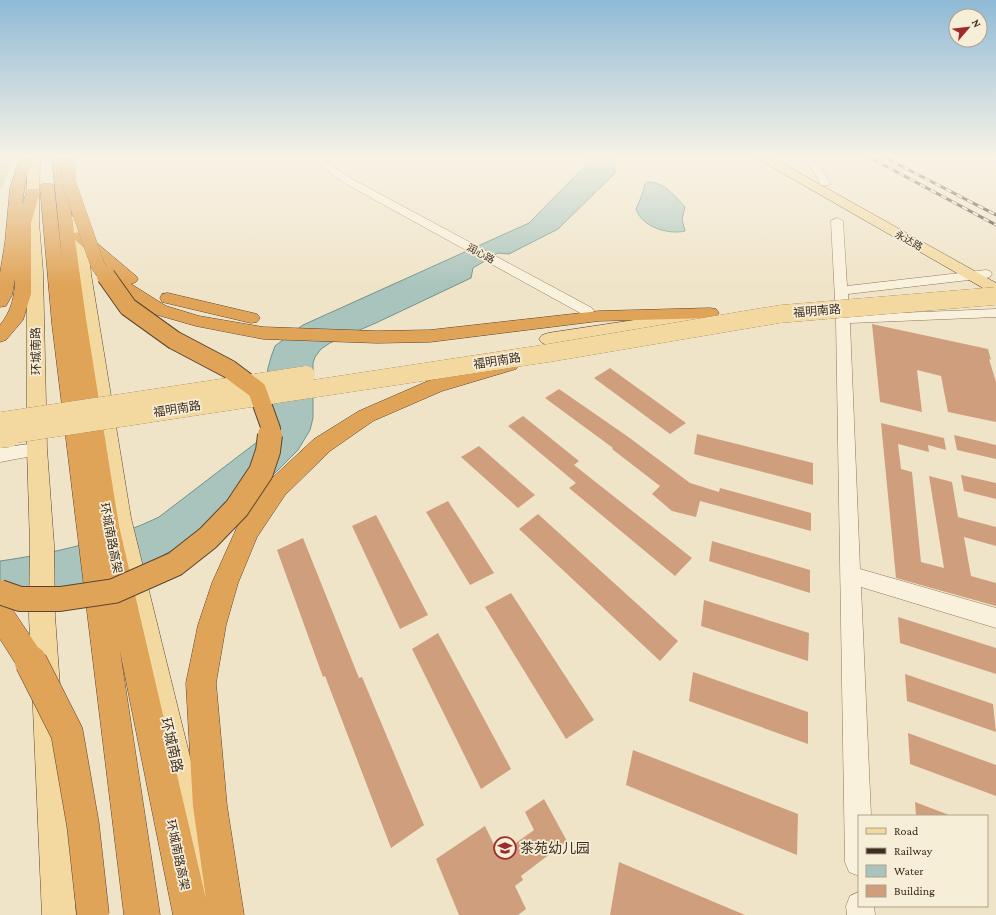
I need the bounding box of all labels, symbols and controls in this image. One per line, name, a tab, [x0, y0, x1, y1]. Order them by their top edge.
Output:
north arrow	[948, 8, 988, 48]
text: N	[970, 17, 984, 30]
street label: 永达路	[893, 228, 925, 253]
street label: 润心路	[465, 242, 497, 265]
street label: 福明南路	[792, 302, 842, 320]
street label: 环城南路	[29, 327, 43, 375]
street label: 福明南路	[472, 350, 522, 372]
street label: 福明南路	[152, 398, 202, 420]
street label: 环城南路高架	[97, 501, 125, 575]
street label: 环城南路	[158, 716, 186, 774]
legend	[858, 815, 988, 907]
street label: 环城南路高架	[164, 818, 192, 892]
text: Road	[894, 824, 919, 838]
school or university icon: 茶苑幼儿园	[492, 835, 518, 861]
place label: 茶苑幼儿园	[520, 840, 590, 856]
text: Railway	[894, 844, 933, 858]
text: Water	[894, 864, 924, 878]
text: Building	[894, 884, 935, 898]

